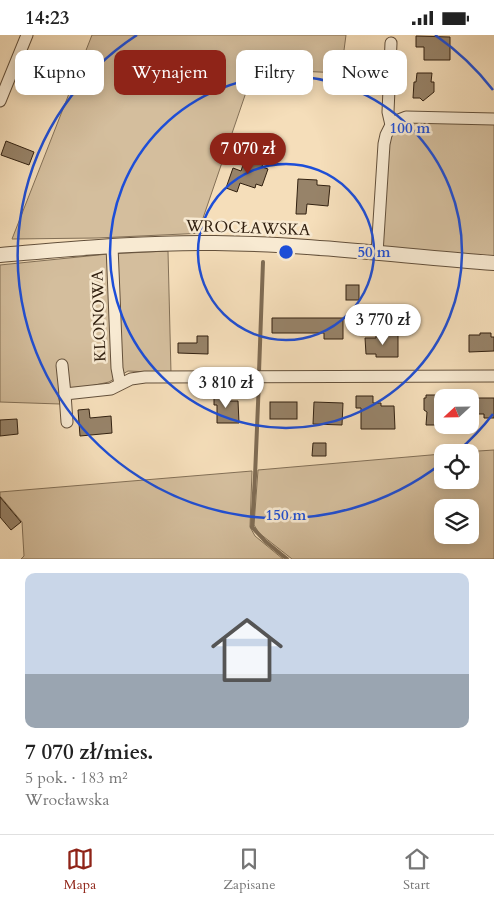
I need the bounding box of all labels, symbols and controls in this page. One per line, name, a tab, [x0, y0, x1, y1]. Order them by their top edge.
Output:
text: 14:23	[25, 5, 69, 31]
chip: Kupno	[15, 50, 104, 95]
chip: Wynajem	[114, 50, 226, 95]
chip: Filtry	[236, 50, 313, 95]
chip: Nowe	[323, 50, 407, 95]
text: 100 m	[390, 118, 431, 138]
pin: 7 070 zł	[196, 133, 300, 175]
text: 7 070 zł	[221, 138, 275, 160]
street label: WROCŁAWSKA	[184, 215, 311, 241]
text: 50 m	[357, 242, 391, 262]
centre of rings	[277, 243, 295, 261]
street label: KLONOWA	[86, 269, 112, 362]
pin: 3 770 zł	[331, 303, 435, 346]
text: 3 770 zł	[356, 309, 410, 331]
pin: 3 810 zł	[174, 367, 278, 409]
text: 3 810 zł	[199, 372, 253, 394]
north arrow	[434, 389, 479, 434]
map controls	[434, 389, 479, 544]
button: locate	[434, 444, 479, 489]
button: layers	[434, 499, 479, 544]
text: 150 m	[266, 505, 307, 525]
icon: home	[202, 605, 292, 695]
text: 7 070 zł/mies.	[25, 738, 153, 767]
text: 5 pok. · 183 m²	[25, 767, 128, 789]
text: Wrocławska	[25, 789, 109, 811]
tab: Mapa	[63, 845, 96, 894]
tab: Zapisane	[223, 845, 276, 894]
tab: Start	[403, 845, 431, 894]

